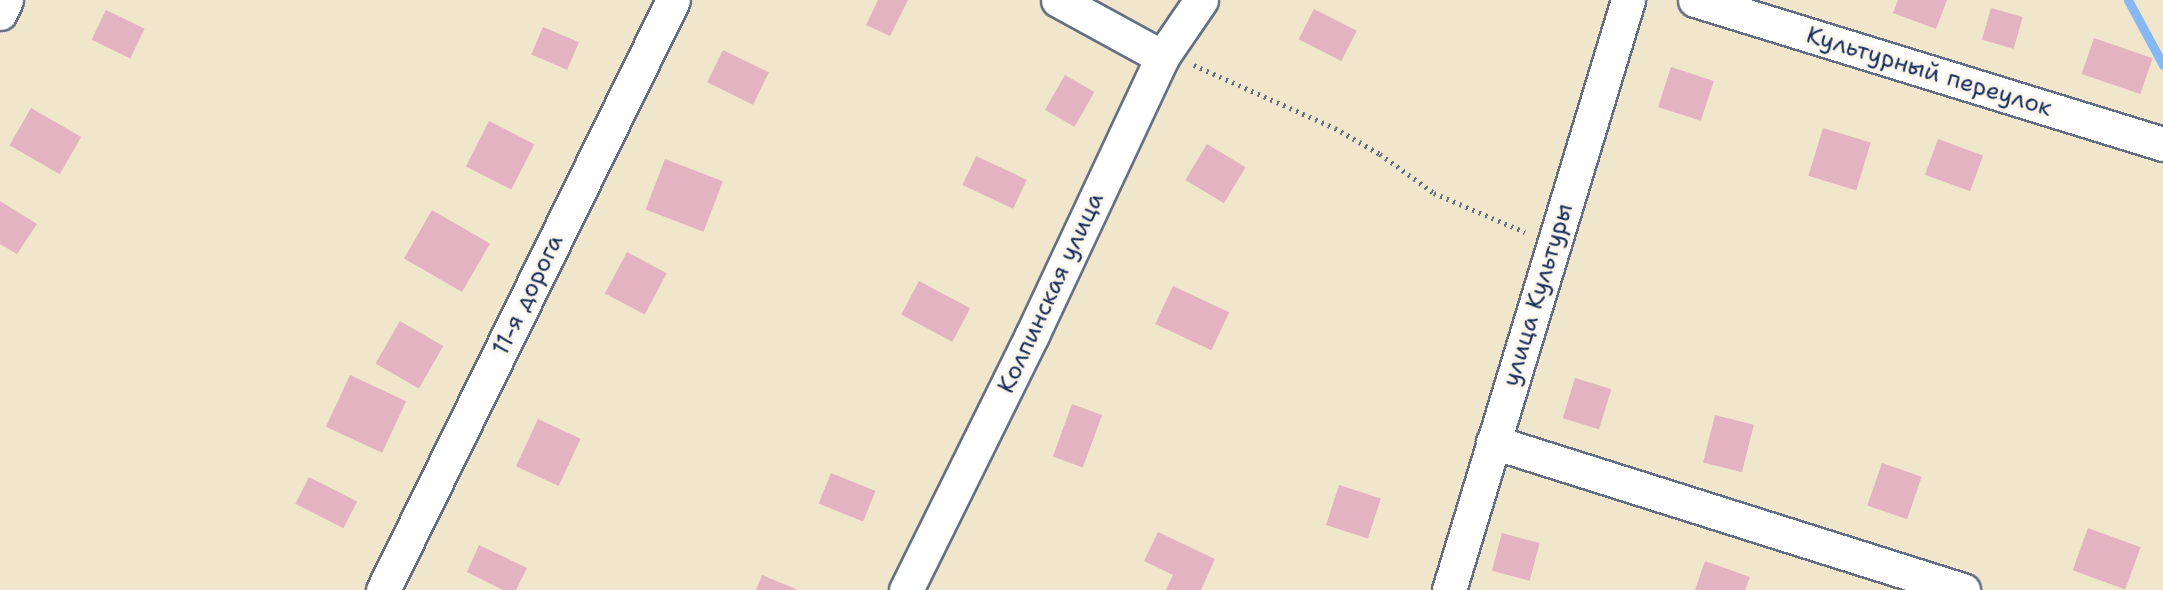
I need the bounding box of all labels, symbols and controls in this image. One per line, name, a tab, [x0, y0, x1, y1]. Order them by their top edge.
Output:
street label: Культурный переулок	[1803, 21, 2055, 123]
street label: Колпинская улица	[992, 188, 1110, 398]
street label: улица Культуры	[1497, 200, 1579, 390]
street label: 11-я дорога	[486, 230, 570, 360]

